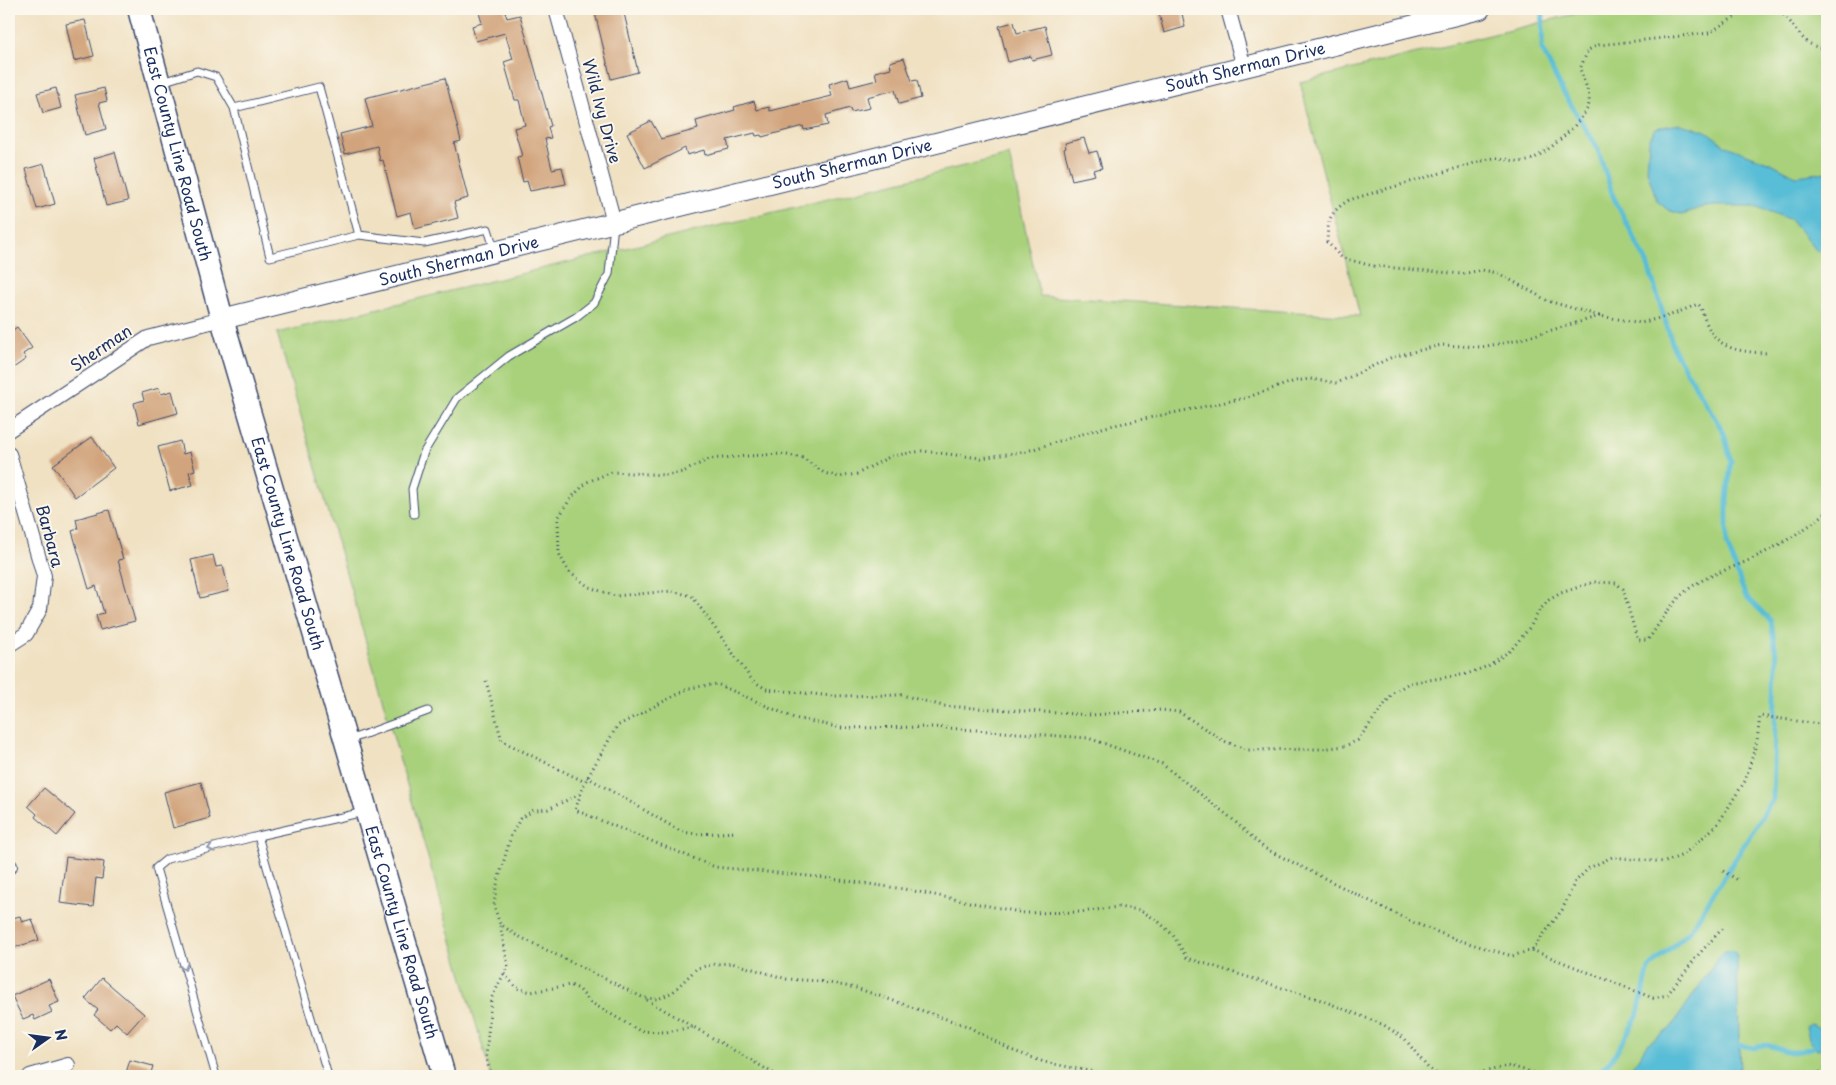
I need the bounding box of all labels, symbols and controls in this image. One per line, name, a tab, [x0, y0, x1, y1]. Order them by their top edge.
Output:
street label: South Sherman Drive	[1163, 35, 1328, 97]
street label: East County Line Road South	[139, 44, 219, 264]
street label: Wild Ivy Drive	[577, 56, 628, 166]
street label: South Sherman Drive	[770, 131, 935, 194]
street label: South Sherman Drive	[376, 228, 541, 291]
street label: Sherman	[65, 318, 136, 377]
street label: East County Line Road South	[246, 434, 331, 653]
street label: Barbara	[31, 502, 71, 570]
street label: East County Line Road South	[360, 822, 445, 1042]
one-way arrow	[206, 842, 215, 853]
one-way arrow	[179, 963, 189, 971]
north arrow	[22, 1012, 72, 1062]
text: N	[50, 1027, 73, 1043]

